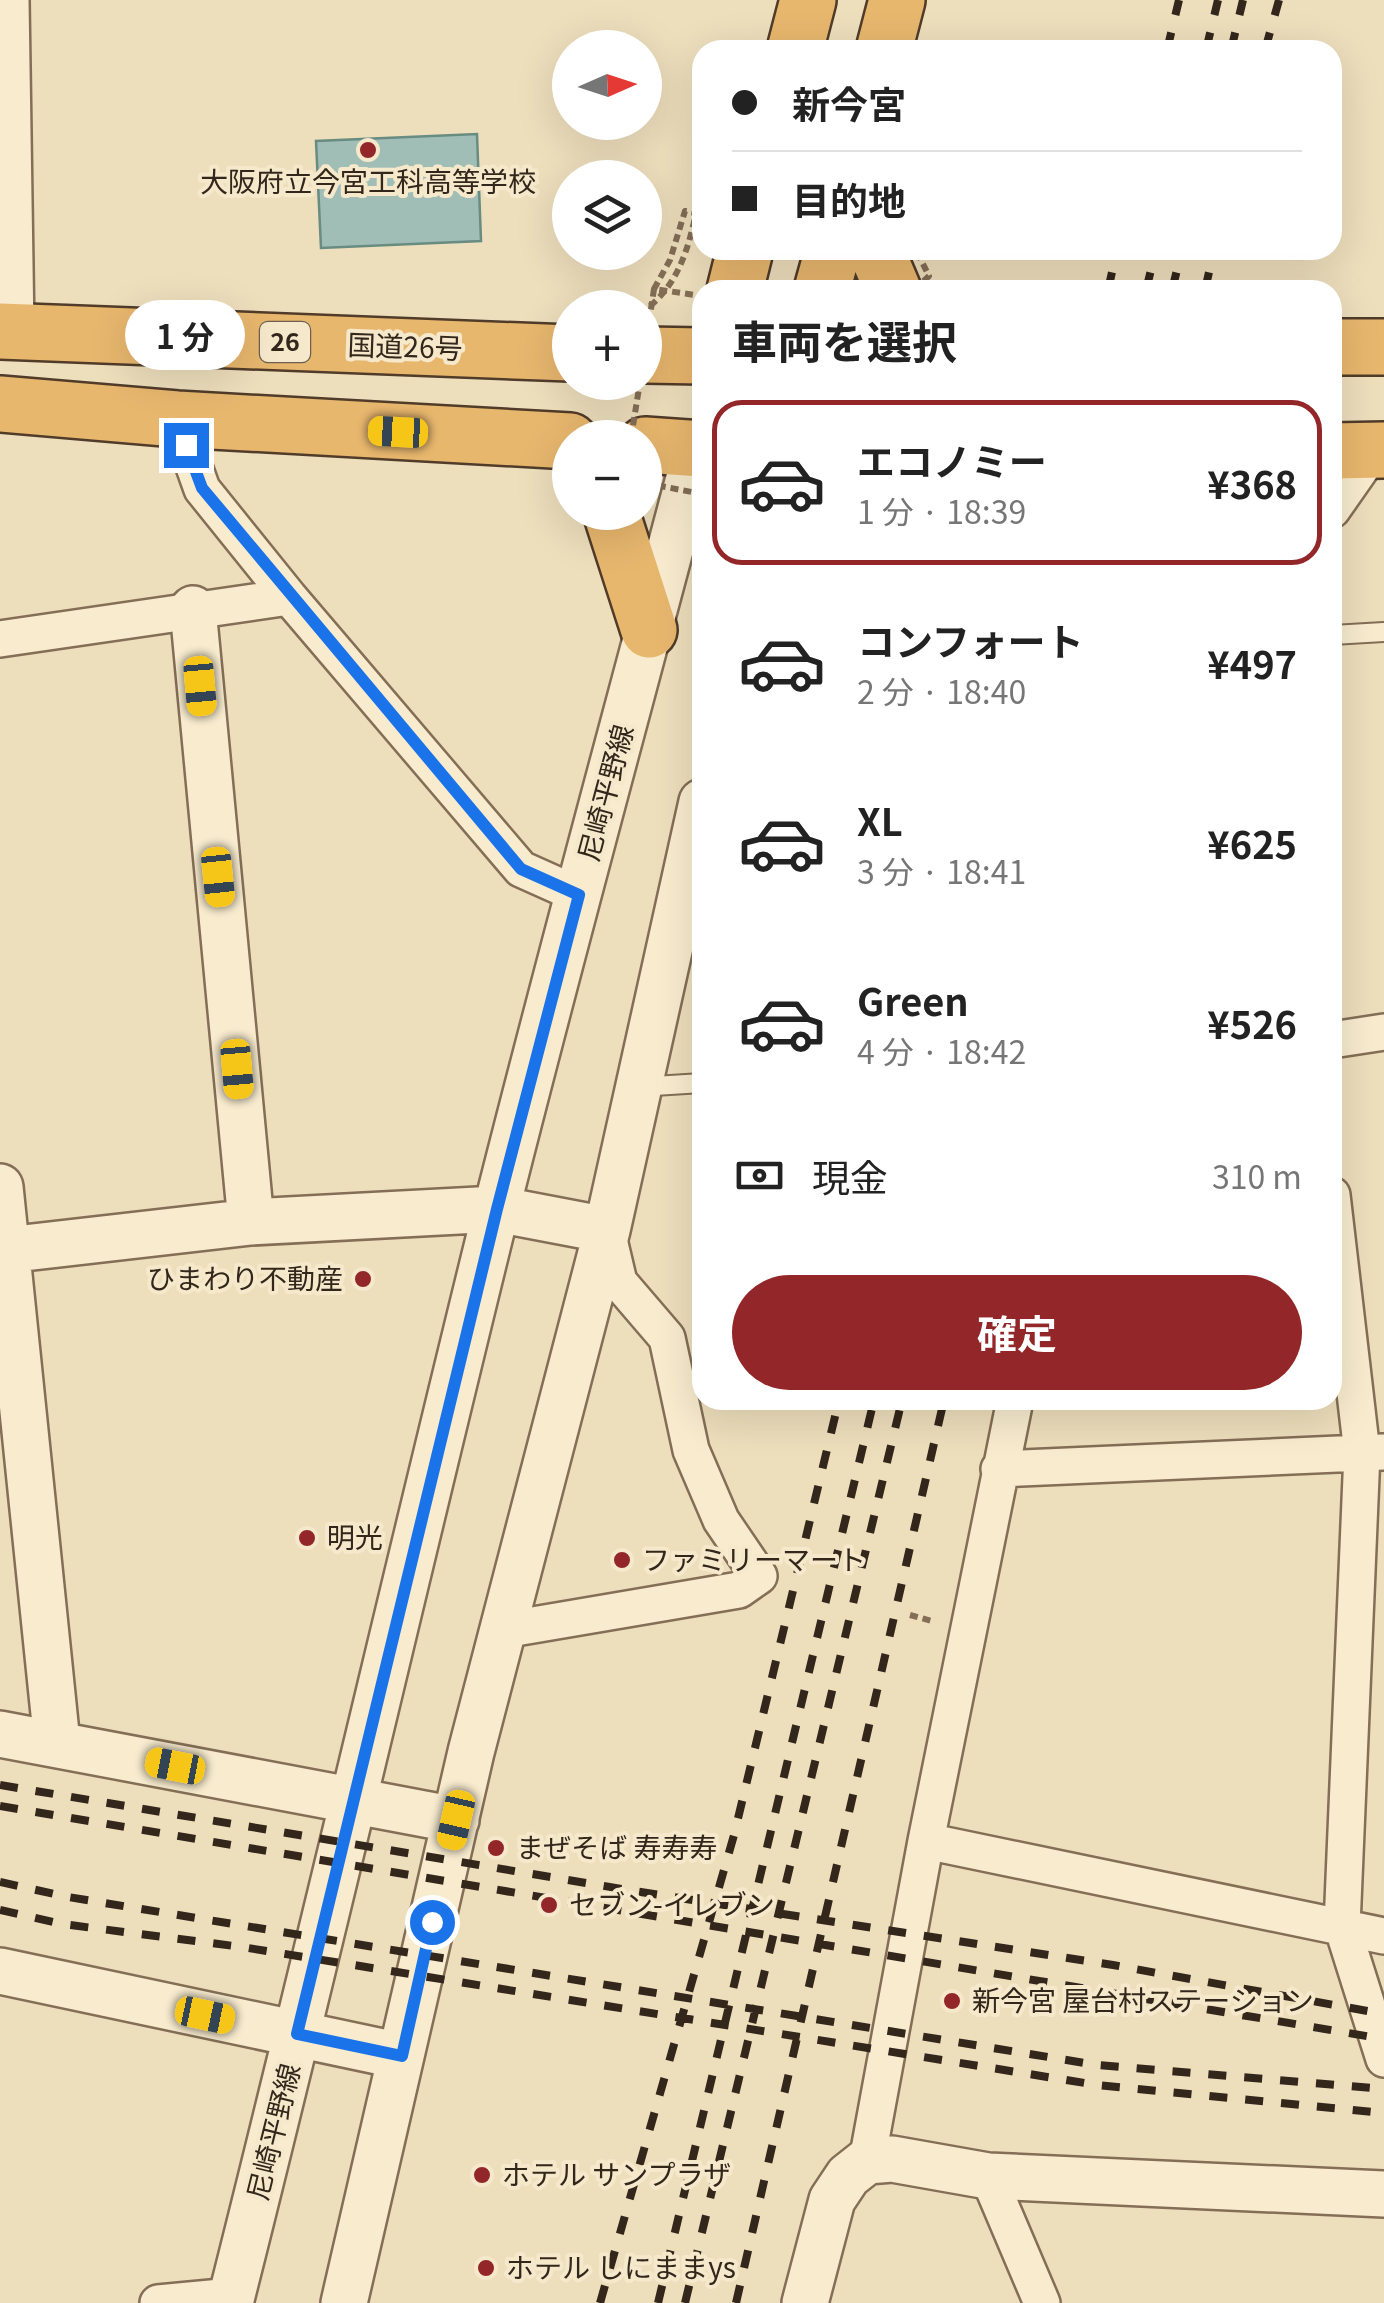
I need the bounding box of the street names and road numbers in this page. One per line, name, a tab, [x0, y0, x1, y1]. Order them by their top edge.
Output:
road number: 26	[260, 322, 310, 362]
street label: 国道26号	[347, 323, 463, 367]
street label: 尼崎平野線	[567, 720, 642, 865]
street label: 尼崎平野線	[236, 2059, 308, 2204]

